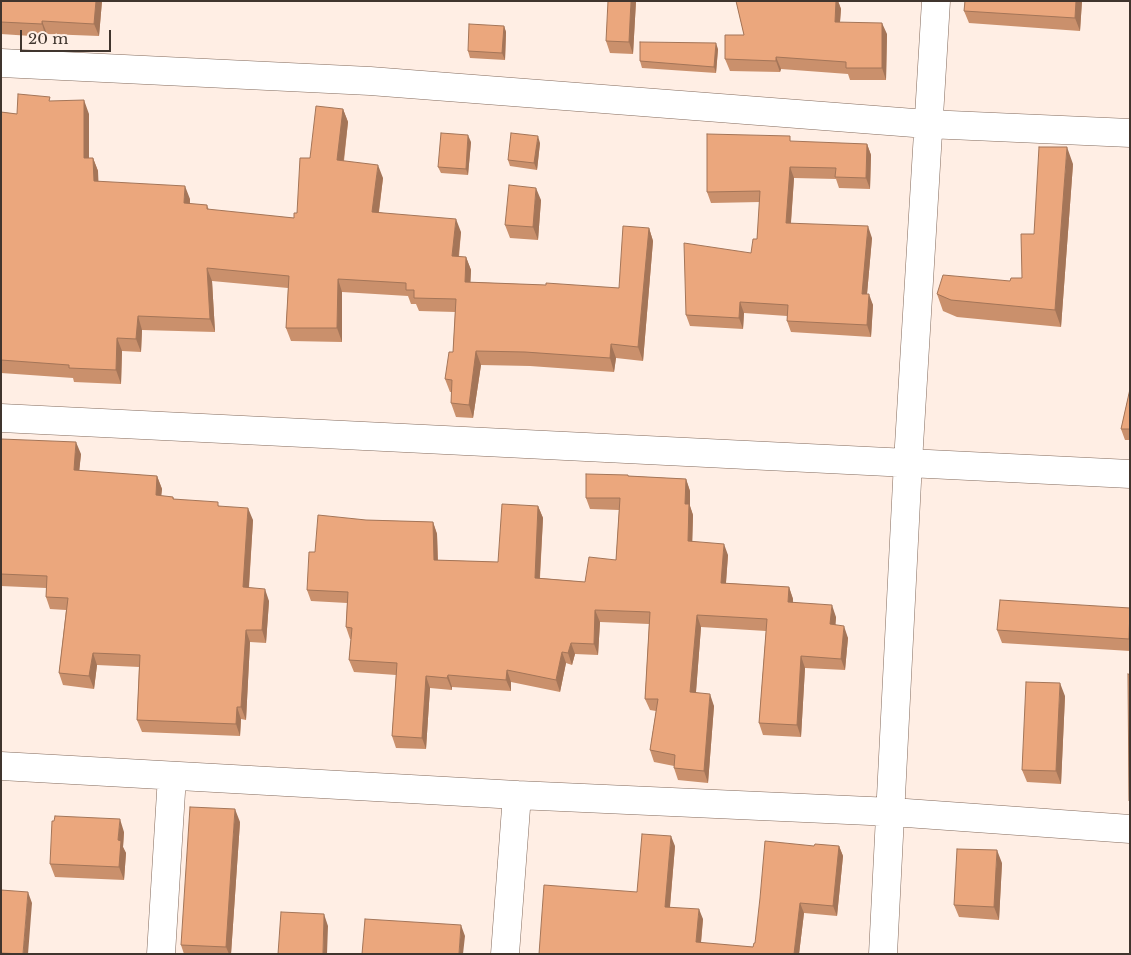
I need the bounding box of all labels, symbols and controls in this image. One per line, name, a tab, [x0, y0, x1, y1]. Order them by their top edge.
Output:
scale bar	[22, 20, 114, 52]
text: 20 m	[28, 29, 68, 48]

